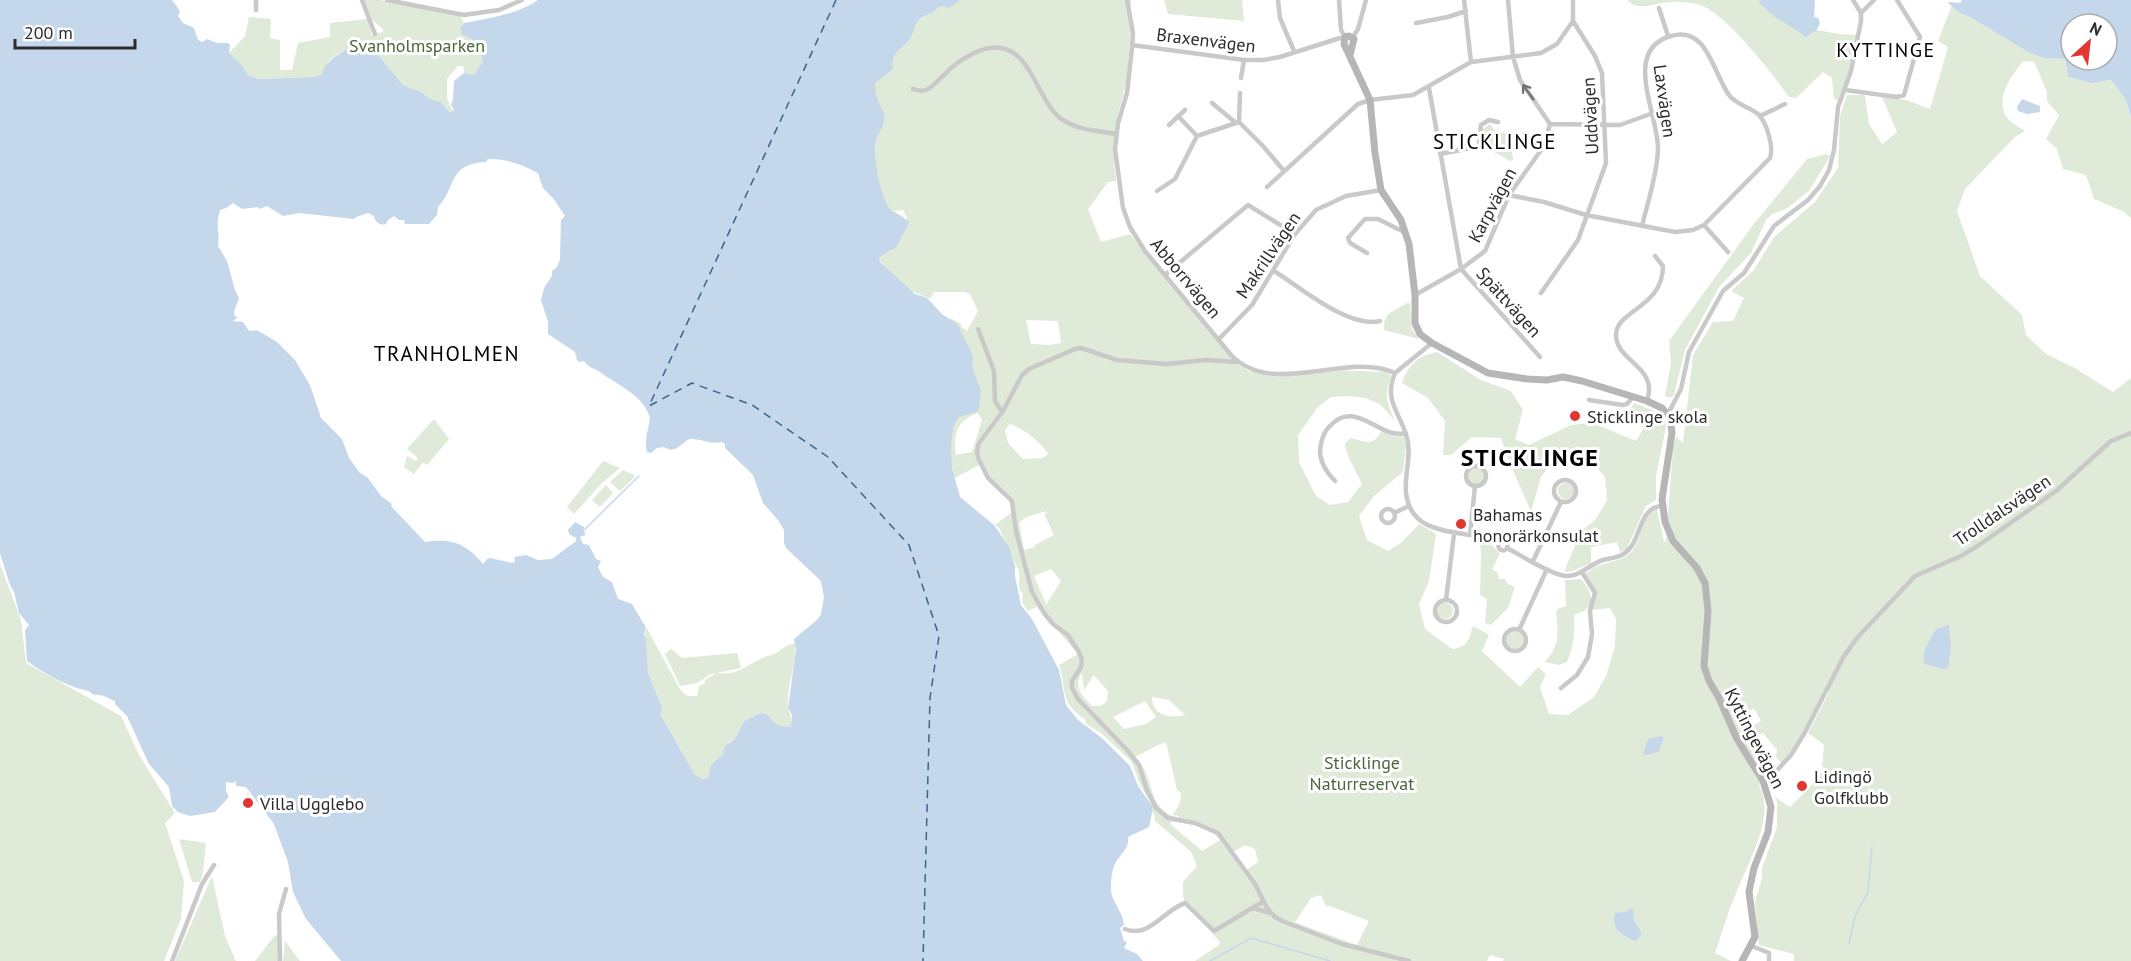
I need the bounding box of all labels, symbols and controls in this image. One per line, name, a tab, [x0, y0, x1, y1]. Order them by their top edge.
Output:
scale bar	[15, 12, 135, 50]
north arrow	[2059, 12, 2119, 72]
text: N	[2087, 17, 2105, 40]
text: 200 m	[24, 21, 73, 44]
street label: Braxenvägen	[1155, 23, 1257, 57]
park label: Svanholmsparken	[349, 34, 485, 57]
district label: KYTTINGE	[1836, 37, 1936, 63]
street label: Laxvägen	[1649, 63, 1681, 139]
street label: Uddvägen	[1576, 77, 1604, 155]
one-way arrow	[1522, 84, 1534, 100]
district label: STICKLINGE	[1433, 128, 1557, 155]
street label: Karpvägen	[1463, 164, 1521, 246]
street label: Makrillvägen	[1231, 207, 1305, 303]
street label: Abborrvägen	[1146, 233, 1226, 323]
street label: Spättvägen	[1471, 262, 1547, 342]
district label: TRANHOLMEN	[374, 340, 520, 367]
place label: Sticklinge skola	[1587, 405, 1708, 428]
marker: Sticklinge skola	[1568, 409, 1582, 423]
district label: STICKLINGE	[1461, 442, 1599, 473]
street label: Trolldalsvägen	[1949, 469, 2055, 551]
place label: Bahamas honorärkonsulat	[1473, 503, 1599, 547]
marker: Bahamas honorärkonsulat	[1454, 517, 1468, 531]
street label: Kyttingevägen	[1720, 684, 1790, 792]
park label: Sticklinge Naturreservat	[1310, 751, 1414, 795]
place label: Lidingö Golfklubb	[1814, 765, 1889, 809]
marker: Lidingö Golfklubb	[1795, 779, 1809, 793]
place label: Villa Ugglebo	[259, 792, 364, 815]
marker: Villa Ugglebo	[241, 796, 255, 810]

